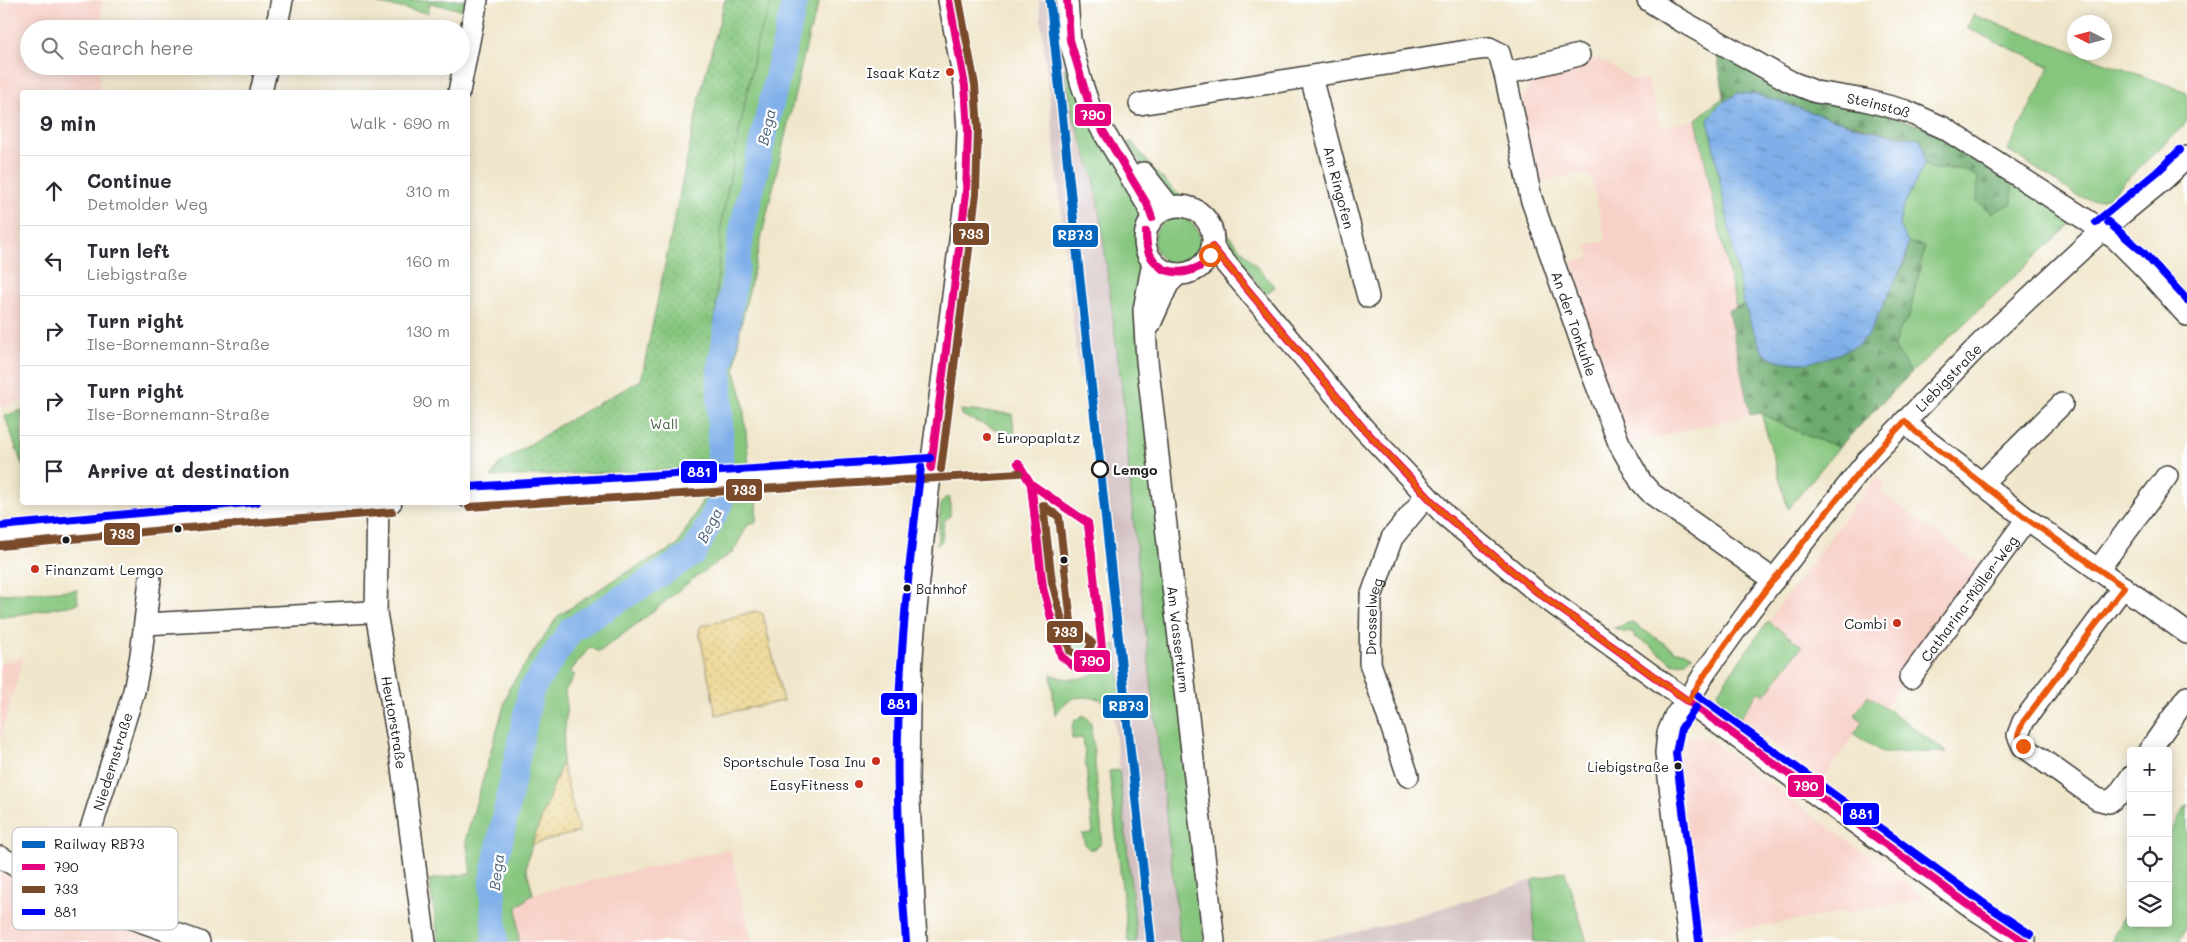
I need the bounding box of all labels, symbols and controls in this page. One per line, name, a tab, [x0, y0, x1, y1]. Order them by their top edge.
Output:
north arrow	[2067, 15, 2112, 60]
search box	[20, 20, 470, 75]
icon: search	[38, 34, 66, 62]
text: Search here	[78, 35, 194, 60]
place label: Isaak Katz	[867, 63, 940, 82]
marker: Isaak Katz	[944, 66, 956, 78]
street label: Steinstoß	[1846, 88, 1914, 122]
line badge: 790	[1074, 103, 1112, 127]
text: 790	[1080, 105, 1106, 124]
water label: Bega	[752, 107, 780, 147]
text: 9 min	[40, 109, 96, 136]
text: Walk · 690 m	[349, 112, 450, 133]
street label: Am Ringofen	[1320, 144, 1359, 231]
text: Continue	[87, 168, 172, 193]
icon: ahead	[40, 177, 68, 205]
text: 310 m	[406, 180, 450, 201]
text: Detmolder Weg	[87, 193, 208, 214]
line badge: 733	[952, 222, 990, 246]
text: 733	[959, 224, 983, 243]
line badge: RB73	[1052, 224, 1099, 248]
text: RB73	[1057, 225, 1093, 244]
text: Turn left	[87, 238, 170, 263]
route start	[1199, 244, 1222, 267]
icon: left	[40, 247, 68, 275]
text: 160 m	[405, 250, 450, 271]
text: Liebigstraße	[87, 263, 187, 284]
street label: An der Tonkuhle	[1548, 268, 1602, 379]
text: Turn right	[87, 308, 184, 333]
icon: right	[40, 317, 68, 345]
text: 130 m	[406, 320, 450, 341]
text: Ilse-Bornemann-Straße	[87, 333, 270, 354]
street label: Liebigstraße	[1911, 339, 1985, 415]
text: Turn right	[87, 378, 184, 403]
icon: right	[40, 387, 68, 415]
text: 90 m	[413, 390, 450, 411]
text: Ilse-Bornemann-Straße	[87, 403, 270, 424]
park label: Wall	[650, 414, 678, 433]
place label: Europaplatz	[997, 428, 1080, 447]
marker: Europaplatz	[981, 431, 993, 443]
icon: arrive	[40, 457, 68, 485]
text: Arrive at destination	[87, 458, 290, 483]
line badge: 881	[680, 460, 718, 484]
marker: Lemgo	[1091, 460, 1109, 478]
place label: Lemgo	[1113, 460, 1158, 479]
text: 881	[687, 462, 711, 481]
line badge: 733	[725, 478, 763, 502]
text: 733	[732, 480, 756, 499]
water label: Bega	[692, 504, 726, 546]
line badge: 733	[103, 522, 141, 546]
text: 733	[110, 524, 134, 543]
unlabelled marker	[173, 524, 183, 534]
street label: Catharina-Möller-Weg	[1916, 531, 2022, 665]
unlabelled marker	[61, 535, 71, 545]
unlabelled marker	[1059, 555, 1069, 565]
place label: Finanzamt Lemgo	[45, 560, 163, 579]
marker: Finanzamt Lemgo	[29, 563, 41, 575]
street label: Drosselweg	[1361, 575, 1387, 656]
place label: Bahnhof	[916, 580, 968, 597]
marker: Bahnhof	[902, 583, 912, 593]
street label: Am Wasserturm	[1163, 585, 1195, 694]
place label: Combi	[1844, 614, 1887, 633]
marker: Combi	[1891, 617, 1903, 629]
line badge: 733	[1046, 620, 1084, 644]
text: 733	[1053, 622, 1077, 641]
line badge: 790	[1073, 649, 1111, 673]
text: 790	[1079, 651, 1105, 670]
street label: Heutorstraße	[378, 674, 412, 770]
line badge: 881	[880, 692, 918, 716]
text: 881	[887, 694, 911, 713]
line badge: RB73	[1102, 694, 1149, 719]
text: RB73	[1108, 696, 1144, 715]
street label: Niedernstraße	[88, 710, 136, 813]
route end	[2012, 735, 2035, 758]
map controls	[2127, 747, 2172, 927]
button: +	[2127, 747, 2172, 792]
place label: Sportschule Tosa Inu	[723, 752, 866, 771]
marker: Sportschule Tosa Inu	[870, 755, 882, 767]
place label: Liebigstraße	[1587, 758, 1669, 775]
marker: Liebigstraße	[1673, 761, 1683, 771]
line badge: 790	[1787, 774, 1825, 798]
place label: EasyFitness	[770, 775, 849, 794]
text: 790	[1793, 776, 1819, 795]
marker: EasyFitness	[853, 778, 865, 790]
button: −	[2127, 792, 2172, 837]
line badge: 881	[1842, 802, 1880, 826]
text: 881	[1849, 804, 1873, 823]
legend	[12, 827, 178, 930]
text: Railway RB73	[54, 834, 145, 853]
button: locate	[2127, 837, 2172, 882]
water label: Bega	[484, 853, 508, 891]
text: 790	[54, 857, 79, 876]
text: 733	[54, 879, 78, 898]
button: layers	[2127, 882, 2172, 927]
text: 881	[54, 902, 77, 921]

